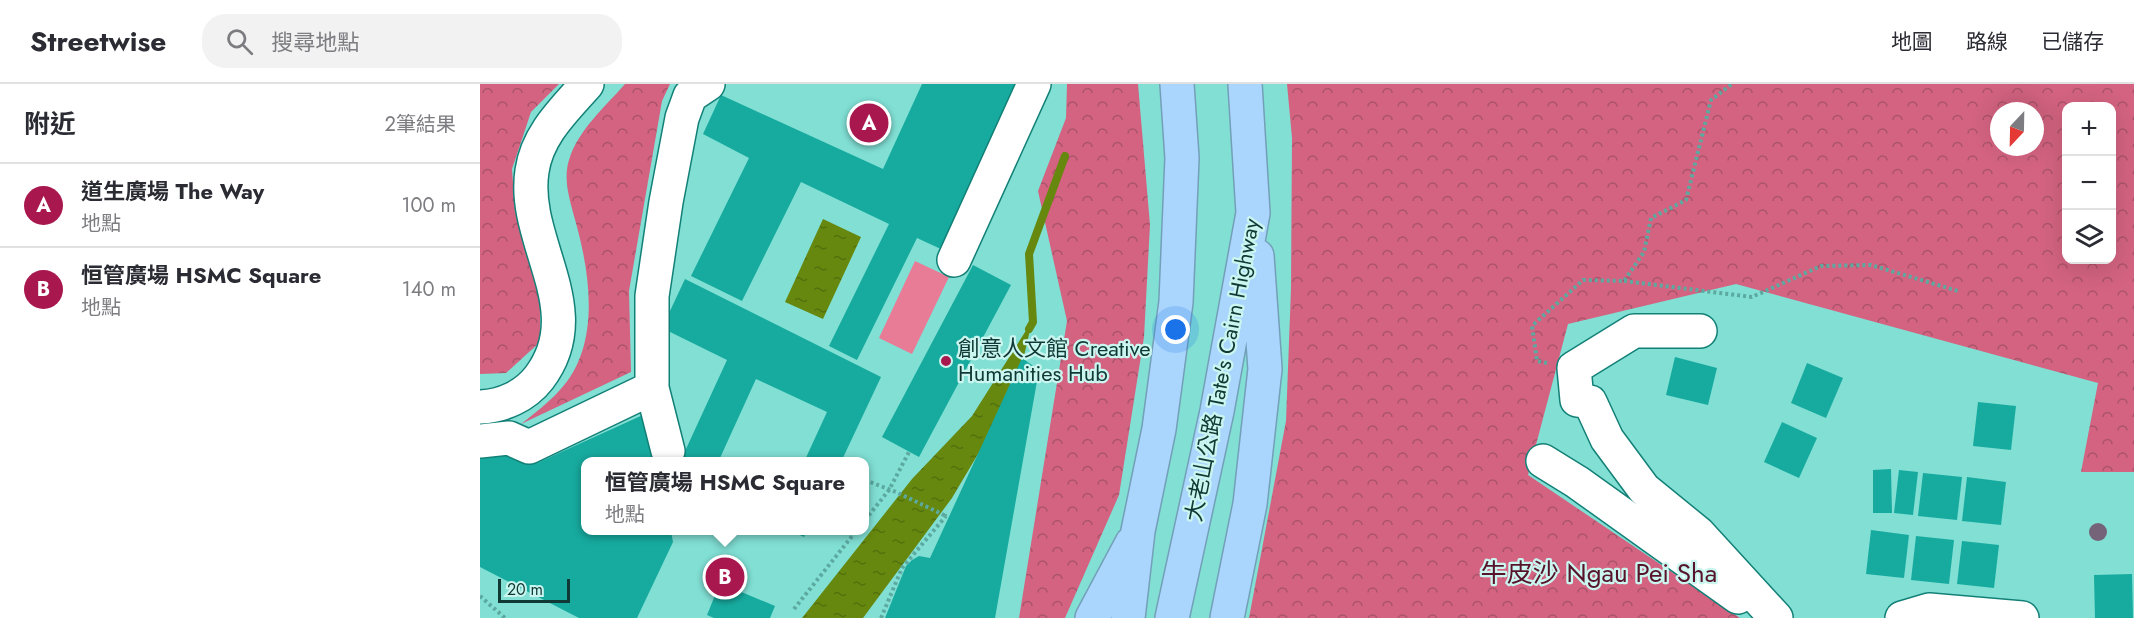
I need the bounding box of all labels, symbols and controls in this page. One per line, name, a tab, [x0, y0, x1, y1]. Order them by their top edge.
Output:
search box	[202, 14, 622, 68]
text: Streetwise	[30, 21, 166, 62]
icon: search	[223, 25, 256, 58]
text: 搜尋地點	[271, 26, 359, 58]
text: 地圖	[1891, 27, 1933, 57]
text: 路線	[1966, 27, 2008, 57]
text: 已儲存	[2041, 27, 2104, 57]
pin: A	[850, 100, 888, 146]
north arrow	[1990, 102, 2044, 156]
map controls	[2062, 102, 2116, 264]
button: +	[2062, 102, 2116, 156]
text: 附近	[24, 105, 76, 143]
text: 2筆結果	[385, 110, 456, 139]
button: −	[2062, 156, 2116, 210]
text: 道生廣場 The Way	[81, 175, 264, 207]
text: A	[36, 191, 51, 220]
text: 100 m	[401, 191, 456, 220]
text: 地點	[81, 209, 121, 238]
button: layers	[2062, 210, 2116, 264]
street label: 大老山公路 Tate's Cairn Highway	[1177, 215, 1267, 524]
text: 恒管廣場 HSMC Square	[81, 259, 321, 291]
text: B	[37, 275, 50, 304]
text: 140 m	[402, 275, 456, 304]
text: 地點	[81, 293, 121, 322]
your location	[1161, 315, 1190, 344]
place label: 創意人文館 Creative Humanities Hub	[958, 332, 1150, 389]
marker: 創意人文館 Creative Humanities Hub	[939, 354, 953, 368]
popup	[581, 457, 869, 535]
text: 恒管廣場 HSMC Square	[605, 466, 845, 498]
text: 地點	[605, 500, 645, 529]
pin: B	[706, 554, 744, 600]
district label: 牛皮沙 Ngau Pei Sha	[1481, 554, 1717, 592]
scale bar	[498, 576, 570, 604]
text: 20 m	[507, 578, 543, 601]

